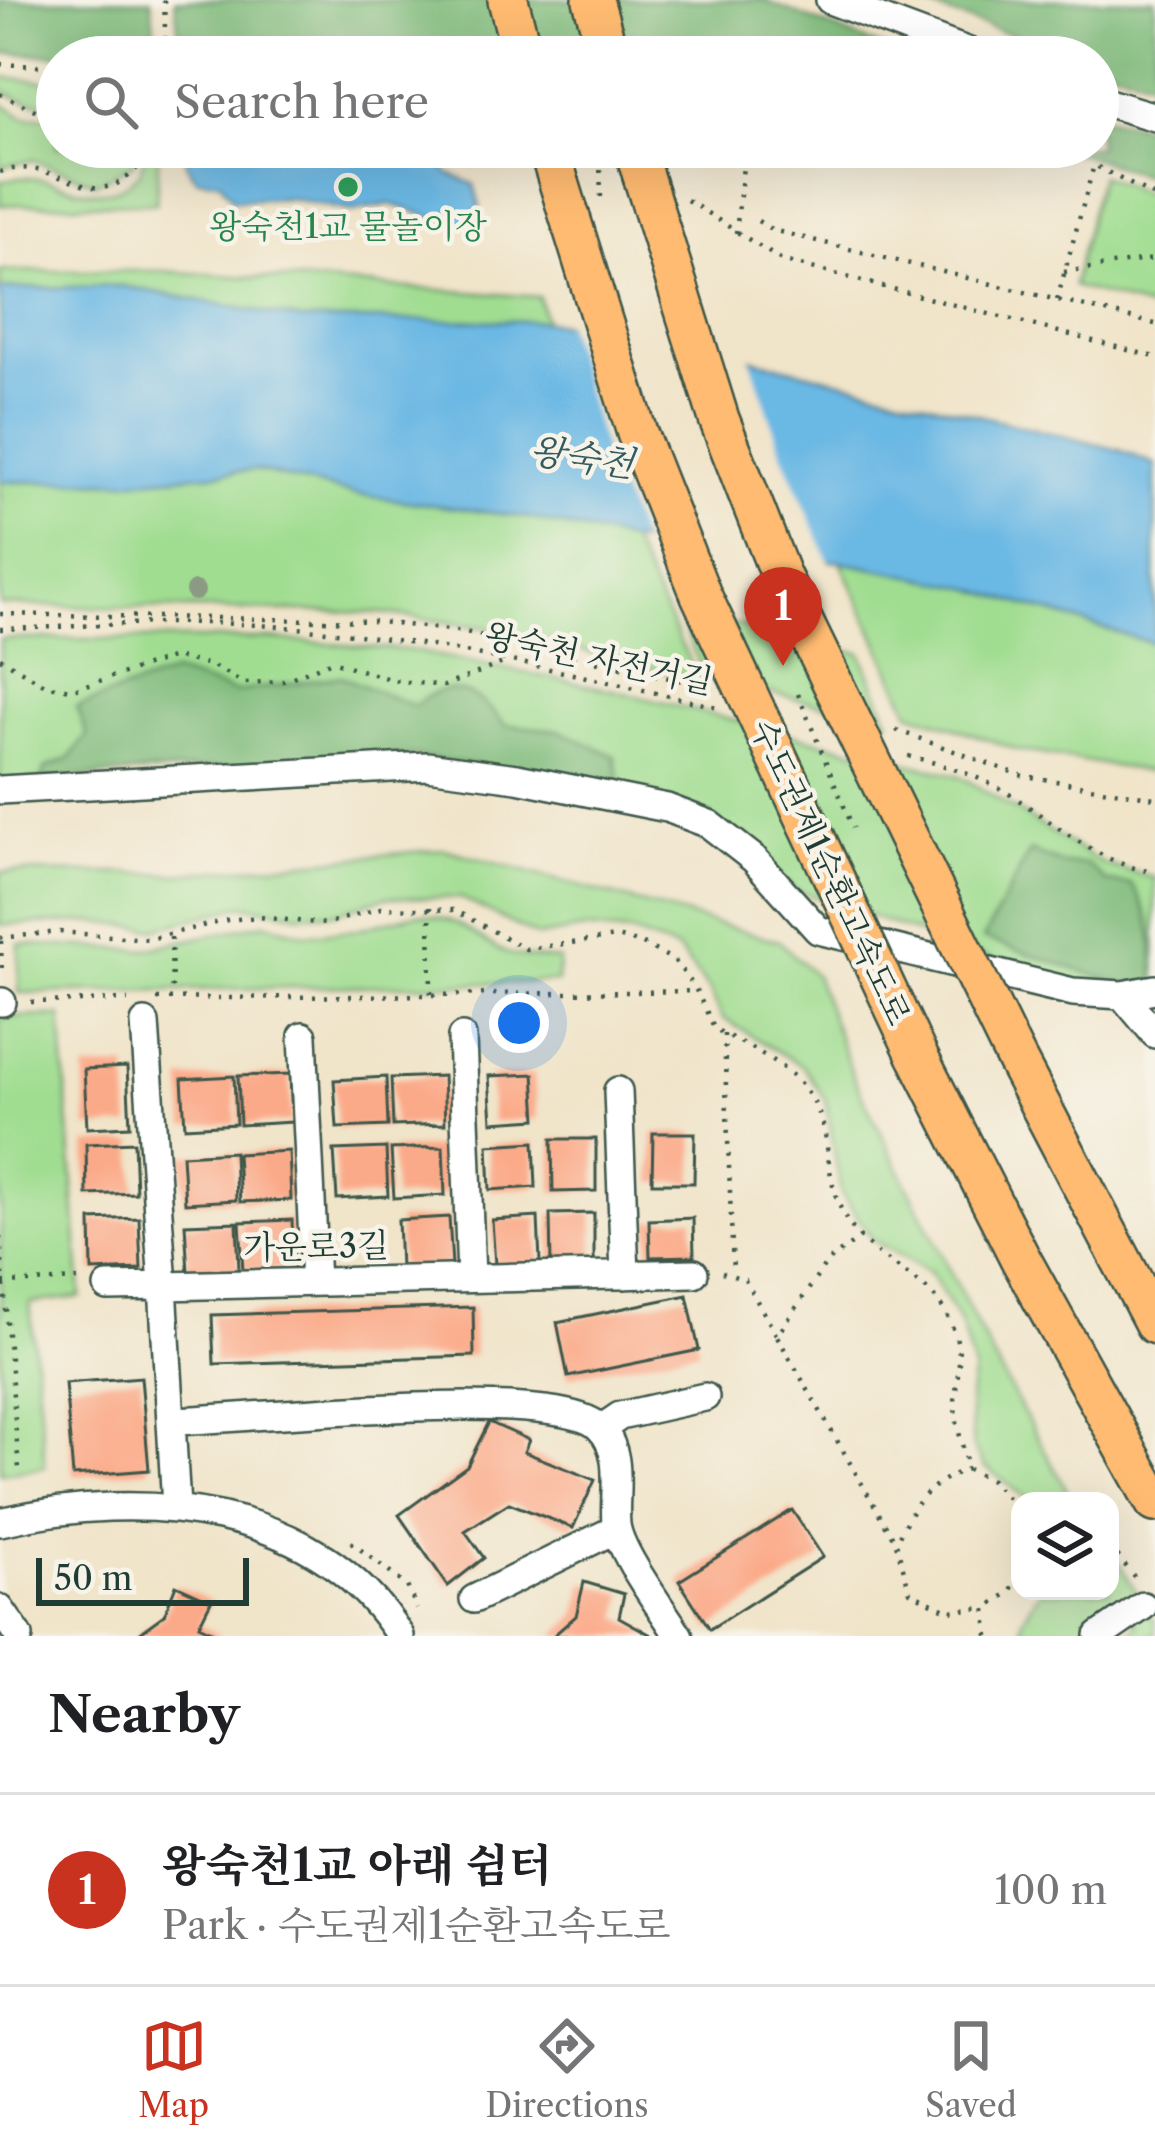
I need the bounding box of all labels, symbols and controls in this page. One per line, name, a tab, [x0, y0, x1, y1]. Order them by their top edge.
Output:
search box	[36, 36, 1119, 168]
icon: search	[78, 69, 144, 135]
text: Search here	[174, 74, 429, 130]
marker: 왕숙천1교 물놀이장	[335, 174, 361, 200]
place label: 왕숙천1교 물놀이장	[209, 206, 487, 247]
water label: 왕숙천	[527, 428, 639, 486]
pin: 1	[744, 567, 822, 666]
street label: 왕숙천 자전거길	[481, 614, 717, 703]
street label: 수도권제1순환고속도로	[742, 713, 919, 1032]
your location	[489, 993, 549, 1053]
street label: 가운로3길	[243, 1225, 389, 1268]
map controls	[1011, 1492, 1119, 1600]
button: layers	[1011, 1492, 1119, 1600]
scale bar	[36, 1552, 249, 1605]
text: 50 m	[54, 1558, 132, 1599]
text: Nearby	[48, 1683, 240, 1745]
text: 왕숙천1교 아래 쉼터	[162, 1837, 553, 1893]
text: 1	[78, 1866, 96, 1914]
text: 100 m	[994, 1866, 1107, 1914]
text: Park · 수도권제1순환고속도로	[162, 1901, 671, 1949]
tab: Map	[138, 2013, 209, 2126]
tab: Directions	[486, 2013, 649, 2126]
tab: Saved	[925, 2013, 1017, 2126]

